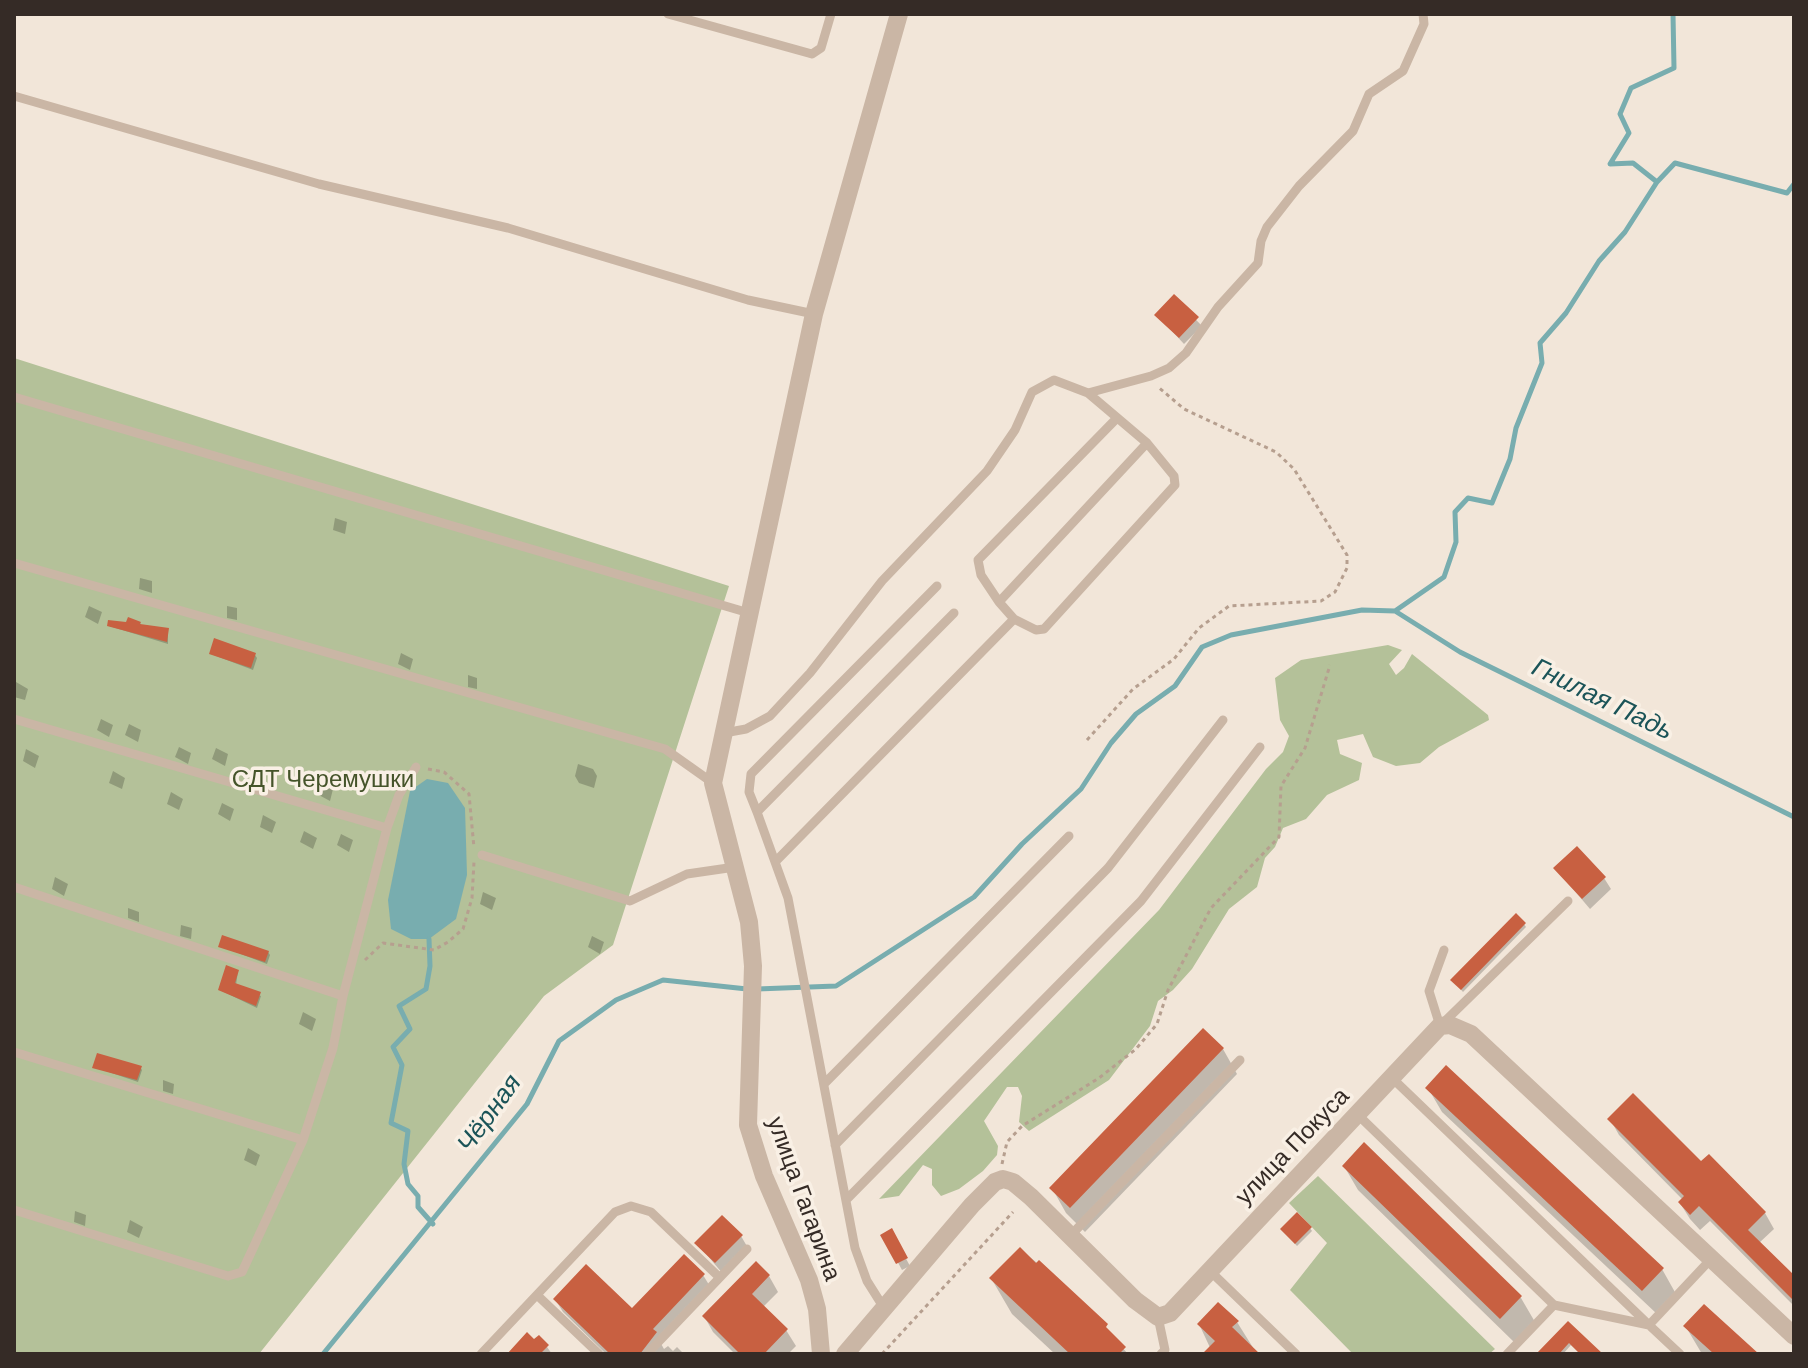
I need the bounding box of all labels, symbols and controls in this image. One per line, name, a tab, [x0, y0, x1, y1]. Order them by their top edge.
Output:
water label: Гнилая Падь	[1526, 652, 1678, 748]
park label: СДТ Черемушки	[232, 766, 414, 794]
water label: Чёрная	[451, 1069, 529, 1159]
street label: улица Покуса	[1230, 1083, 1356, 1211]
street label: улица Гагарина	[760, 1113, 846, 1285]

